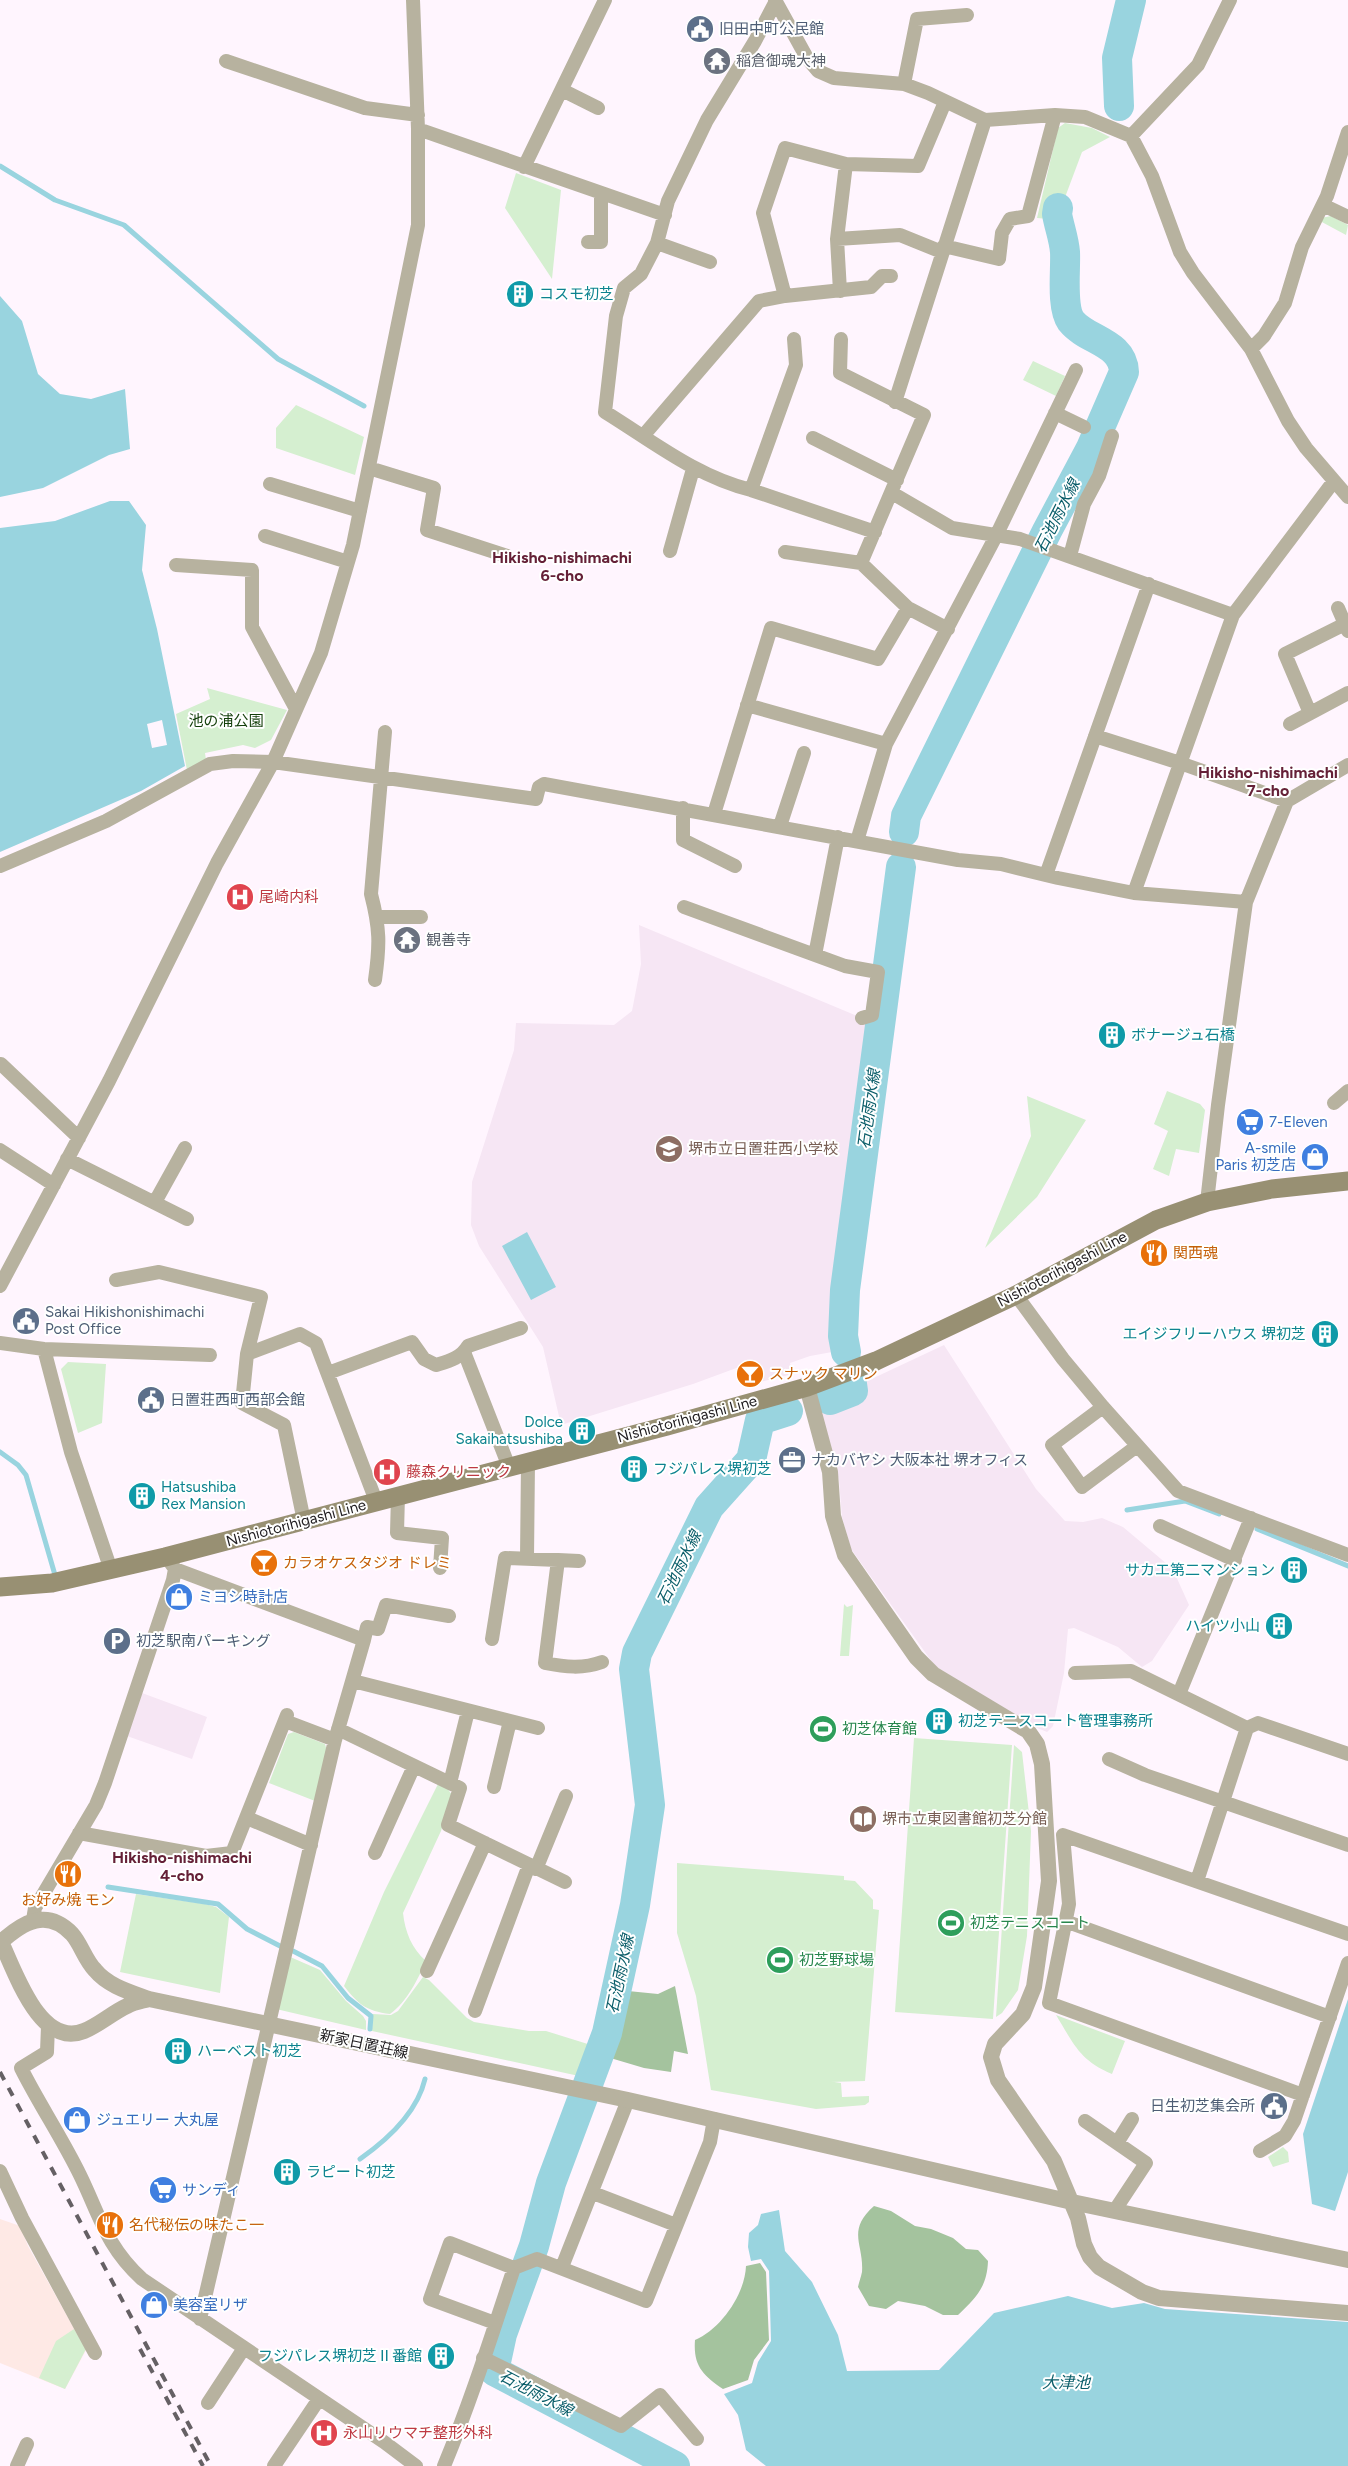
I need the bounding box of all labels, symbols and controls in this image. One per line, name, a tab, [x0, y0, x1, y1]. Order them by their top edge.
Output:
public building icon: 旧田中町公民館	[685, 14, 715, 44]
place label: 旧田中町公民館	[719, 20, 824, 38]
temple icon: 稲倉御魂大神	[702, 46, 732, 76]
place label: 稲倉御魂大神	[736, 52, 826, 70]
building icon: コスモ初芝	[505, 279, 535, 309]
place label: コスモ初芝	[539, 285, 614, 303]
water label: 石池雨水線	[1030, 474, 1085, 556]
district label: Hikisho-nishimachi 6-cho	[492, 548, 632, 585]
park label: 池の浦公園	[188, 712, 264, 730]
district label: Hikisho-nishimachi 7-cho	[1198, 763, 1338, 800]
hospital icon: 尾崎内科	[225, 882, 255, 912]
place label: 尾崎内科	[259, 888, 319, 906]
temple icon: 観善寺	[392, 925, 422, 955]
place label: 観善寺	[426, 931, 471, 949]
building icon: ボナージュ石橋	[1097, 1020, 1127, 1050]
place label: ボナージュ石橋	[1131, 1026, 1235, 1044]
water label: 石池雨水線	[854, 1066, 884, 1150]
supermarket icon: 7-Eleven	[1235, 1107, 1265, 1137]
place label: 7-Eleven	[1269, 1113, 1328, 1131]
school or university icon: 堺市立日置荘西小学校	[654, 1134, 684, 1164]
place label: A-smile Paris 初芝店	[1216, 1139, 1296, 1174]
place label: 堺市立日置荘西小学校	[688, 1140, 838, 1158]
shop icon: A-smile Paris 初芝店	[1300, 1142, 1330, 1172]
street label: Nishiotorihigashi Line	[994, 1227, 1130, 1311]
restaurant icon: 関西魂	[1139, 1238, 1169, 1268]
place label: 関西魂	[1173, 1244, 1218, 1262]
place label: Sakai Hikishonishimachi Post Office	[45, 1303, 204, 1338]
public building icon: Sakai Hikishonishimachi Post Office	[11, 1306, 41, 1336]
building icon: エイジフリーハウス 堺初芝	[1310, 1319, 1340, 1349]
place label: エイジフリーハウス 堺初芝	[1123, 1325, 1306, 1343]
bar icon: スナック マリン	[735, 1359, 765, 1389]
place label: スナック マリン	[769, 1365, 878, 1383]
public building icon: 日置荘西町西部会館	[136, 1385, 166, 1415]
place label: 日置荘西町西部会館	[170, 1391, 305, 1409]
street label: Nishiotorihigashi Line	[615, 1392, 759, 1446]
place label: Dolce Sakaihatsushiba	[456, 1413, 563, 1448]
building icon: Dolce Sakaihatsushiba	[567, 1416, 597, 1446]
office icon: ナカバヤシ 大阪本社 堺オフィス	[777, 1445, 807, 1475]
place label: ナカバヤシ 大阪本社 堺オフィス	[811, 1451, 1028, 1469]
building icon: フジパレス堺初芝	[619, 1454, 649, 1484]
hospital icon: 藤森クリニック	[372, 1457, 402, 1487]
place label: フジパレス堺初芝	[653, 1460, 772, 1478]
place label: 藤森クリニック	[406, 1463, 511, 1481]
place label: Hatsushiba Rex Mansion	[161, 1478, 246, 1513]
building icon: Hatsushiba Rex Mansion	[127, 1481, 157, 1511]
street label: Nishiotorihigashi Line	[224, 1496, 368, 1550]
water label: 石池雨水線	[653, 1526, 706, 1608]
bar icon: カラオケスタジオ ドレミ	[249, 1548, 279, 1578]
place label: カラオケスタジオ ドレミ	[283, 1554, 452, 1572]
building icon: サカエ第二マンション	[1279, 1555, 1309, 1585]
place label: サカエ第二マンション	[1125, 1561, 1275, 1579]
shop icon: ミヨシ時計店	[164, 1582, 194, 1612]
place label: ミヨシ時計店	[198, 1588, 288, 1606]
building icon: ハイツ小山	[1264, 1611, 1294, 1641]
place label: ハイツ小山	[1185, 1617, 1260, 1635]
parking icon: 初芝駅南パーキング	[102, 1626, 132, 1656]
place label: 初芝駅南パーキング	[136, 1632, 271, 1650]
building icon: 初芝テニスコート管理事務所	[924, 1706, 954, 1736]
place label: 初芝テニスコート管理事務所	[958, 1712, 1153, 1730]
sports icon: 初芝体育館	[808, 1714, 838, 1744]
place label: 初芝体育館	[842, 1720, 917, 1738]
library icon: 堺市立東図書館初芝分館	[848, 1804, 878, 1834]
place label: 堺市立東図書館初芝分館	[882, 1810, 1047, 1828]
district label: Hikisho-nishimachi 4-cho	[112, 1848, 252, 1885]
restaurant icon: お好み焼 モン	[53, 1859, 83, 1889]
place label: お好み焼 モン	[21, 1891, 115, 1909]
sports icon: 初芝テニスコート	[936, 1908, 966, 1938]
place label: 初芝テニスコート	[970, 1914, 1090, 1932]
water label: 石池雨水線	[602, 1931, 638, 2015]
sports icon: 初芝野球場	[765, 1945, 795, 1975]
place label: 初芝野球場	[799, 1951, 874, 1969]
street label: 新家日置荘線	[318, 2026, 410, 2062]
building icon: ハーベスト初芝	[163, 2036, 193, 2066]
place label: ハーベスト初芝	[197, 2042, 302, 2060]
public building icon: 日生初芝集会所	[1259, 2091, 1289, 2121]
place label: 日生初芝集会所	[1150, 2097, 1255, 2115]
shop icon: ジュエリー 大丸屋	[62, 2105, 92, 2135]
place label: ジュエリー 大丸屋	[96, 2111, 219, 2129]
building icon: ラピート初芝	[272, 2157, 302, 2187]
place label: ラピート初芝	[306, 2163, 396, 2181]
supermarket icon: サンディ	[148, 2175, 178, 2205]
place label: サンディ	[182, 2181, 241, 2199]
restaurant icon: 名代秘伝の味たこ一	[95, 2210, 125, 2240]
place label: 名代秘伝の味たこ一	[129, 2216, 264, 2234]
shop icon: 美容室リザ	[139, 2290, 169, 2320]
place label: 美容室リザ	[173, 2296, 248, 2314]
building icon: フジパレス堺初芝Ⅱ番館	[426, 2341, 456, 2371]
place label: フジパレス堺初芝Ⅱ番館	[258, 2347, 422, 2365]
water label: 石池雨水線	[496, 2366, 578, 2421]
water label: 大津池	[1042, 2373, 1092, 2392]
hospital icon: 永山リウマチ整形外科	[309, 2418, 339, 2448]
place label: 永山リウマチ整形外科	[343, 2424, 493, 2442]

